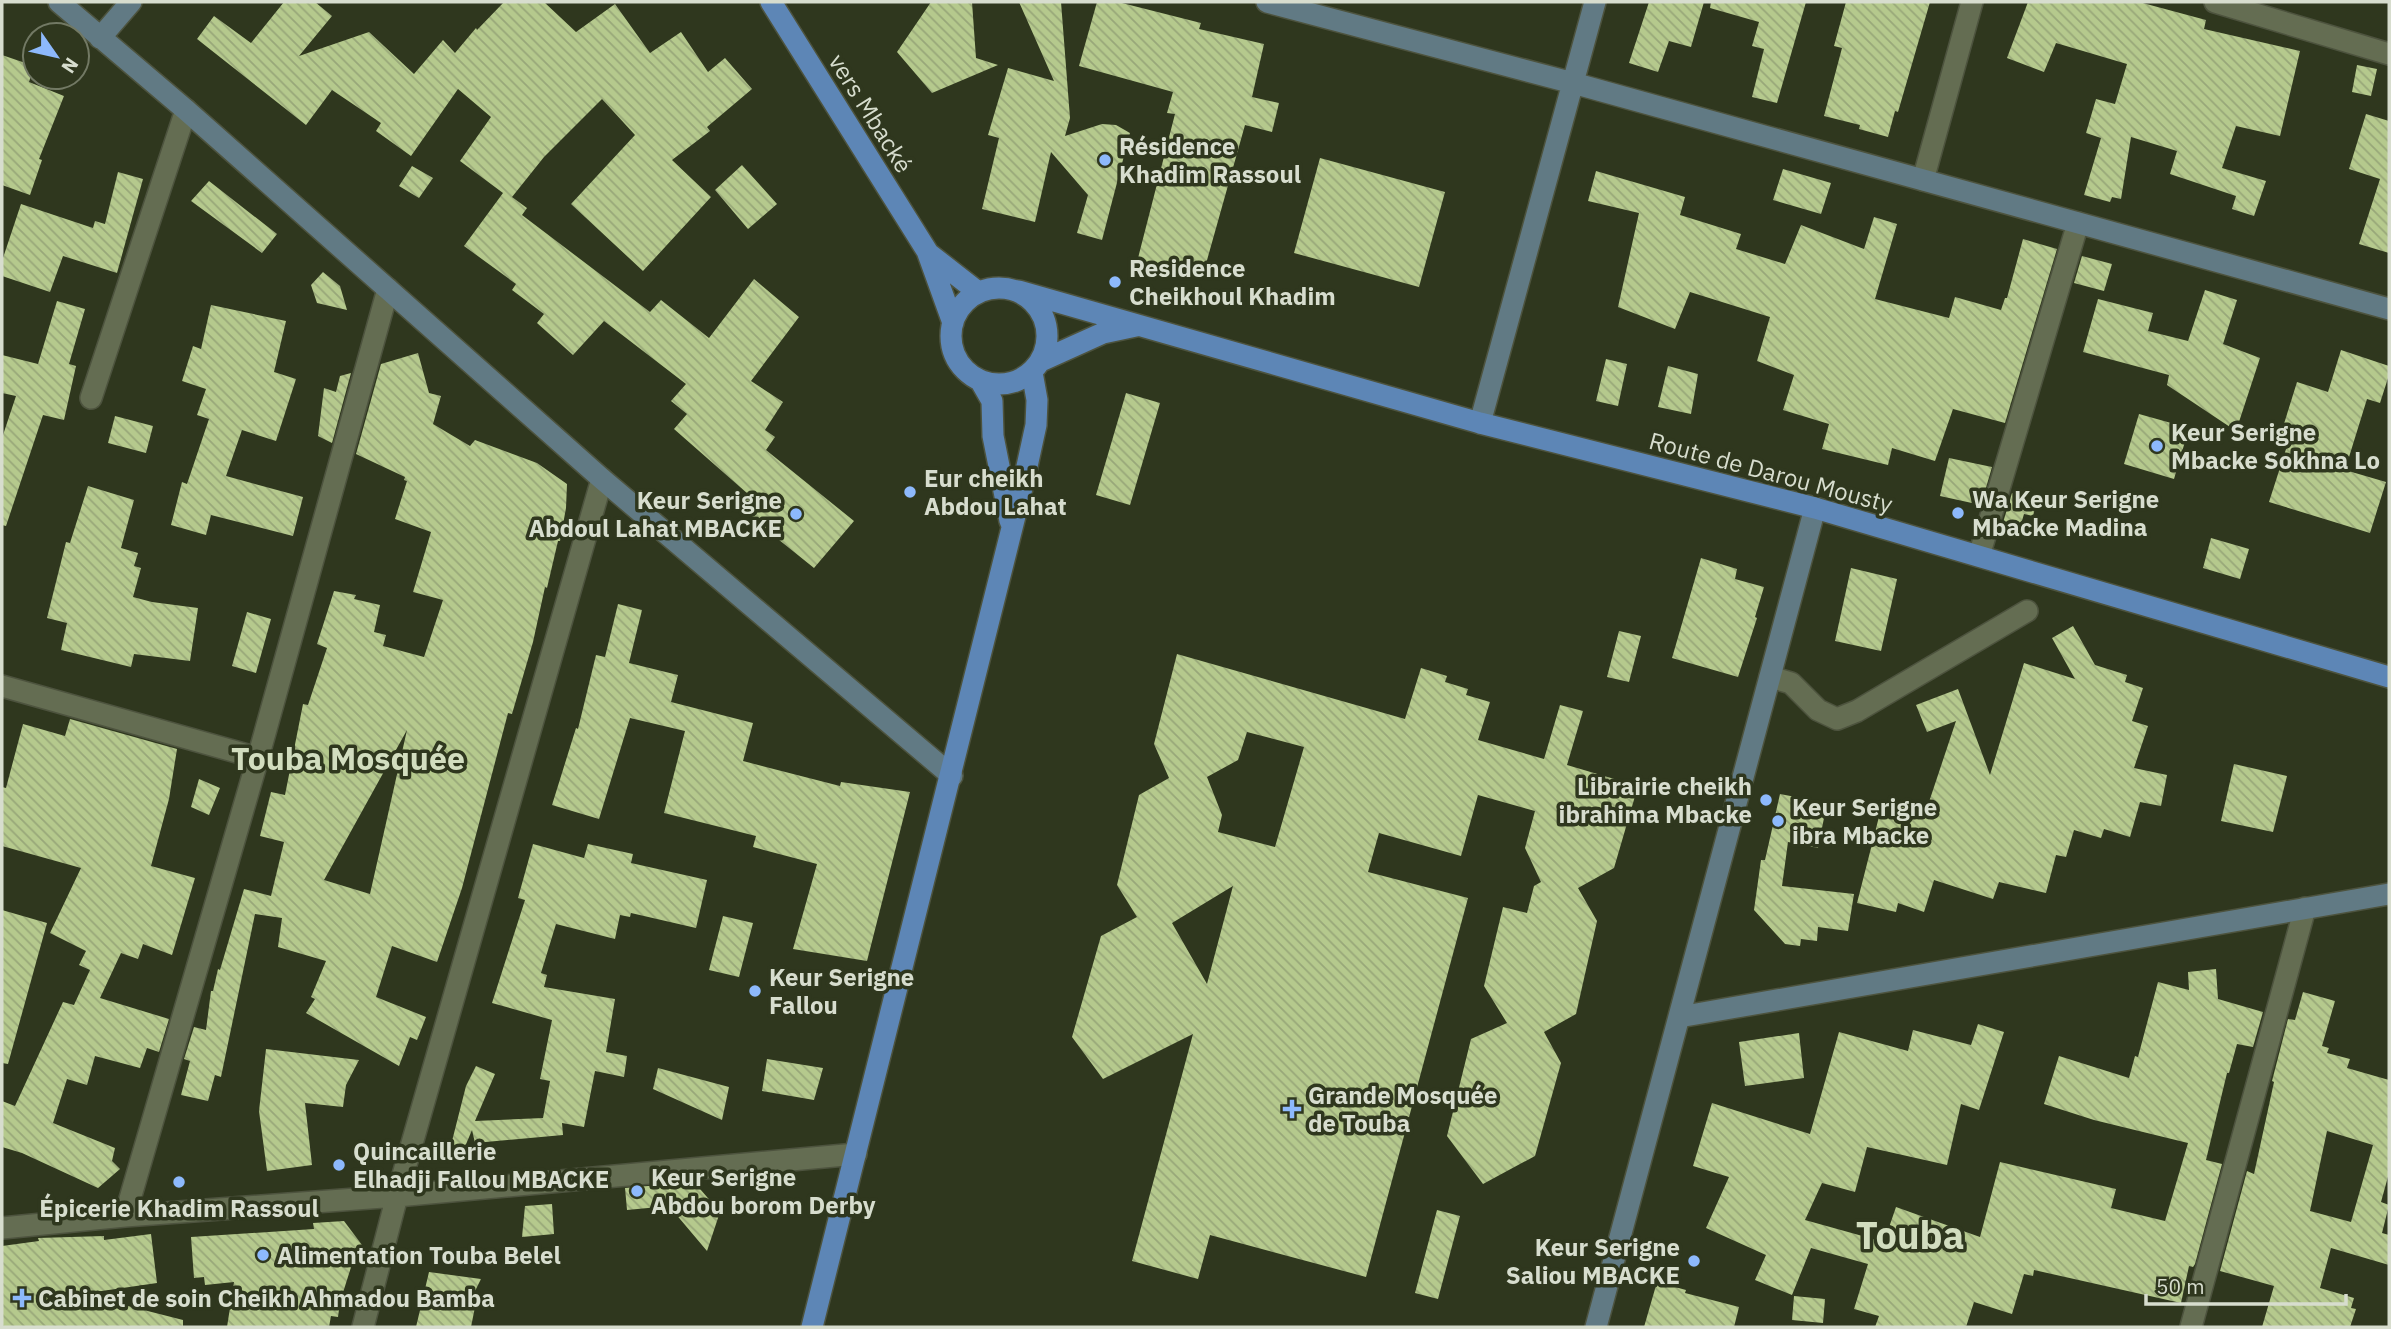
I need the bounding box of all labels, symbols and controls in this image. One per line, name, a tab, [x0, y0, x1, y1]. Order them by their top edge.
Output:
north arrow	[21, 21, 91, 91]
street label: vers Mbacké	[822, 47, 920, 179]
text: N	[56, 53, 84, 78]
place label: Résidence Khadim Rassoul	[1119, 130, 1301, 190]
marker: Résidence Khadim Rassoul	[1097, 152, 1113, 168]
place label: Residence Cheikhoul Khadim	[1129, 252, 1336, 312]
marker: Residence Cheikhoul Khadim	[1107, 274, 1123, 290]
place label: Keur Serigne Mbacke Sokhna Lo	[2171, 416, 2380, 476]
street label: Route de Darou Mousty	[1646, 424, 1896, 520]
marker: Keur Serigne Mbacke Sokhna Lo	[2149, 438, 2165, 454]
place label: Eur cheikh Abdou Lahat	[924, 462, 1067, 522]
place label: Wa Keur Serigne Mbacke Madina	[1972, 483, 2159, 543]
place label: Keur Serigne Abdoul Lahat MBACKE	[529, 484, 782, 544]
marker: Eur cheikh Abdou Lahat	[902, 484, 918, 500]
marker: Wa Keur Serigne Mbacke Madina	[1950, 505, 1966, 521]
marker: Keur Serigne Abdoul Lahat MBACKE	[788, 506, 804, 522]
district label: Touba Mosquée	[231, 737, 465, 779]
place label: Librairie cheikh ibrahima Mbacke	[1559, 770, 1752, 830]
place label: Keur Serigne ibra Mbacke	[1792, 791, 1937, 851]
marker: Librairie cheikh ibrahima Mbacke	[1758, 792, 1774, 808]
marker: Keur Serigne ibra Mbacke	[1770, 813, 1786, 829]
place label: Keur Serigne Fallou	[769, 961, 914, 1021]
marker: Keur Serigne Fallou	[747, 983, 763, 999]
place label: Grande Mosquée de Touba	[1308, 1079, 1497, 1139]
marker: Grande Mosquée de Touba	[1282, 1099, 1302, 1119]
place label: Quincaillerie Elhadji Fallou MBACKE	[353, 1135, 609, 1195]
marker: Quincaillerie Elhadji Fallou MBACKE	[331, 1157, 347, 1173]
place label: Keur Serigne Abdou borom Derby	[651, 1161, 876, 1221]
marker: Épicerie Khadim Rassoul	[171, 1174, 187, 1190]
marker: Keur Serigne Abdou borom Derby	[629, 1183, 645, 1199]
place label: Épicerie Khadim Rassoul	[39, 1192, 319, 1224]
district label: Touba	[1856, 1210, 1964, 1259]
place label: Keur Serigne Saliou MBACKE	[1506, 1231, 1680, 1291]
place label: Alimentation Touba Belel	[277, 1239, 561, 1271]
marker: Alimentation Touba Belel	[255, 1247, 271, 1263]
marker: Keur Serigne Saliou MBACKE	[1686, 1253, 1702, 1269]
scale bar	[2146, 1262, 2346, 1306]
text: 50 m	[2156, 1272, 2205, 1300]
place label: Cabinet de soin Cheikh Ahmadou Bamba	[38, 1282, 495, 1314]
marker: Cabinet de soin Cheikh Ahmadou Bamba	[12, 1288, 32, 1308]

